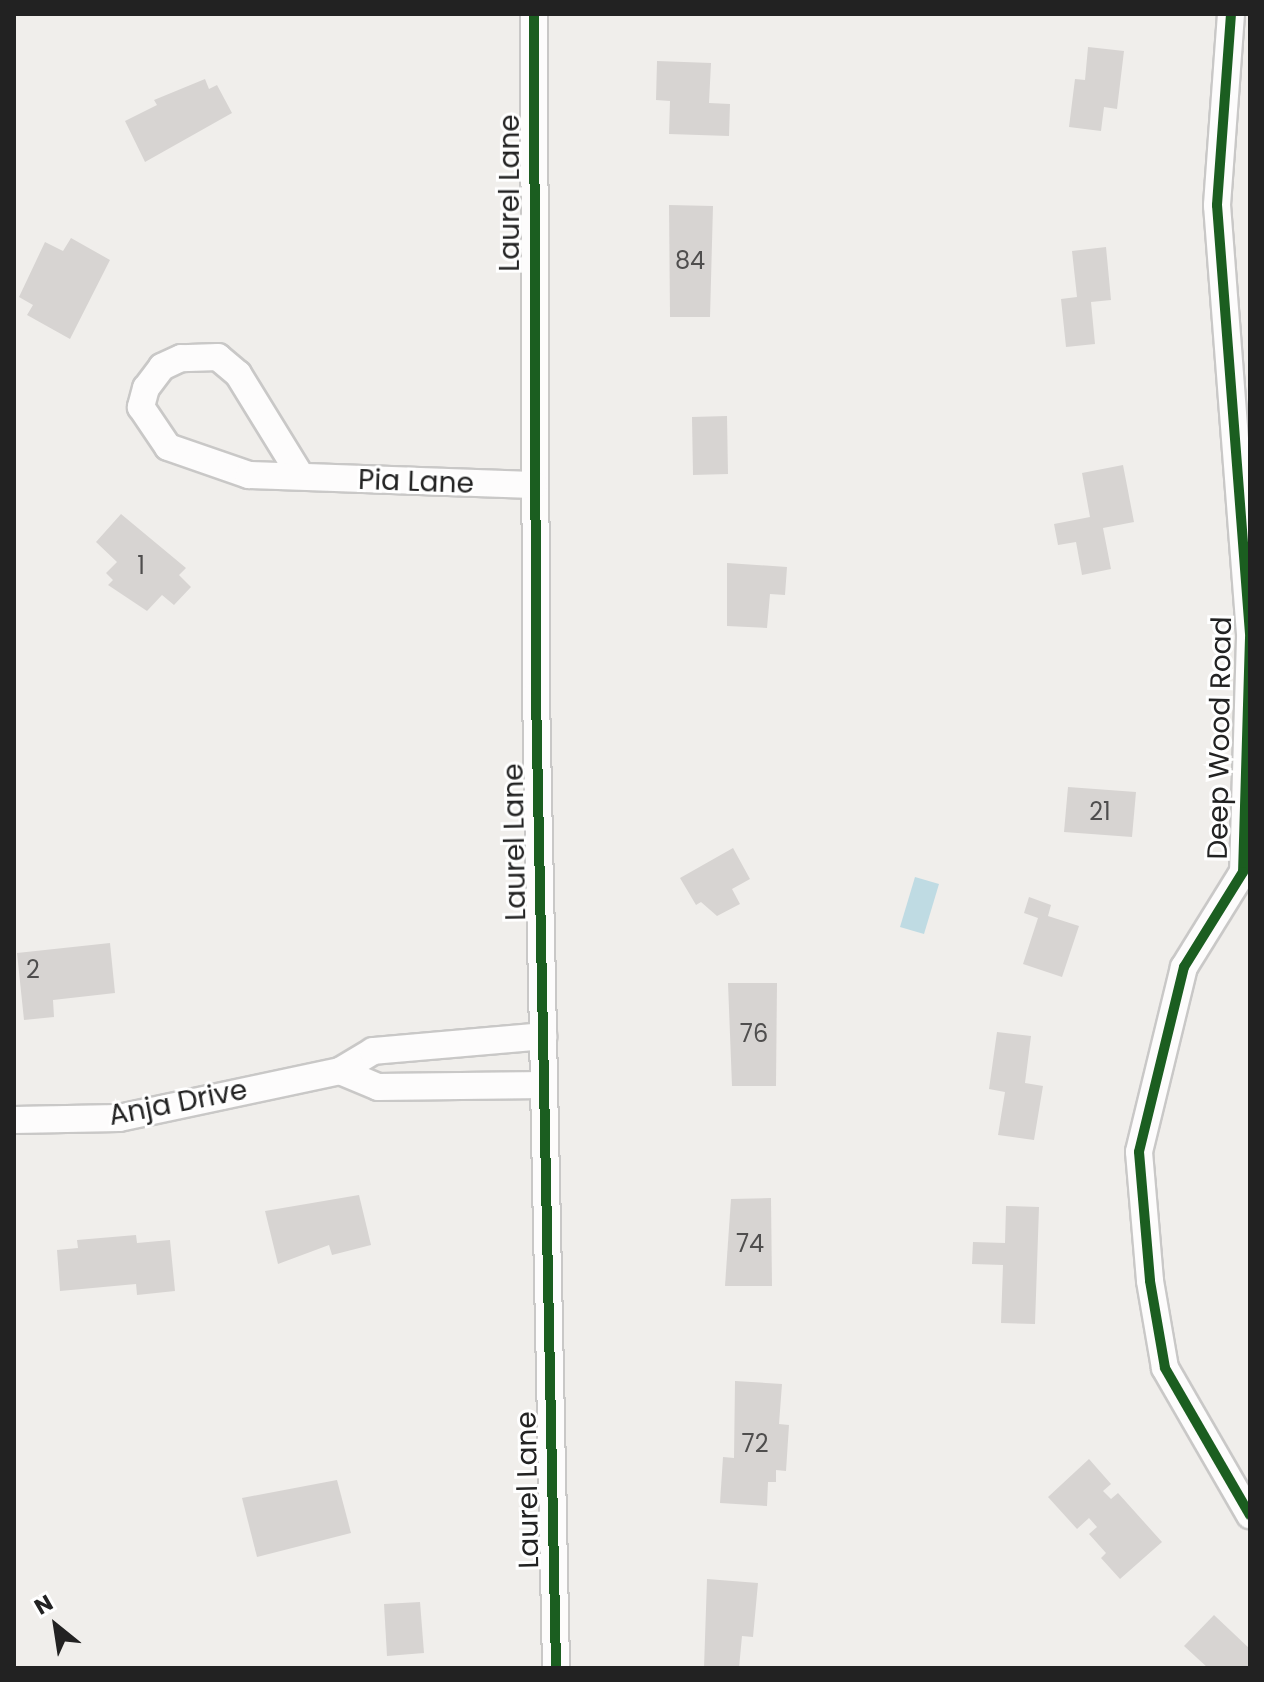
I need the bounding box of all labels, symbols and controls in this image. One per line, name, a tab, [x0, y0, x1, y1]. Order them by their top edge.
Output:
street label: Laurel Lane	[493, 114, 527, 272]
house number: 84	[675, 247, 705, 275]
street label: Pia Lane	[358, 463, 474, 501]
house number: 1	[137, 552, 145, 580]
street label: Deep Wood Road	[1201, 616, 1239, 860]
street label: Laurel Lane	[497, 763, 533, 921]
house number: 21	[1089, 798, 1111, 826]
house number: 2	[26, 956, 40, 984]
house number: 76	[740, 1020, 768, 1048]
street label: Anja Drive	[106, 1073, 250, 1133]
house number: 74	[736, 1230, 764, 1258]
street label: Laurel Lane	[510, 1411, 546, 1569]
house number: 72	[742, 1430, 768, 1458]
north arrow	[16, 1586, 96, 1666]
text: N	[29, 1587, 59, 1622]

